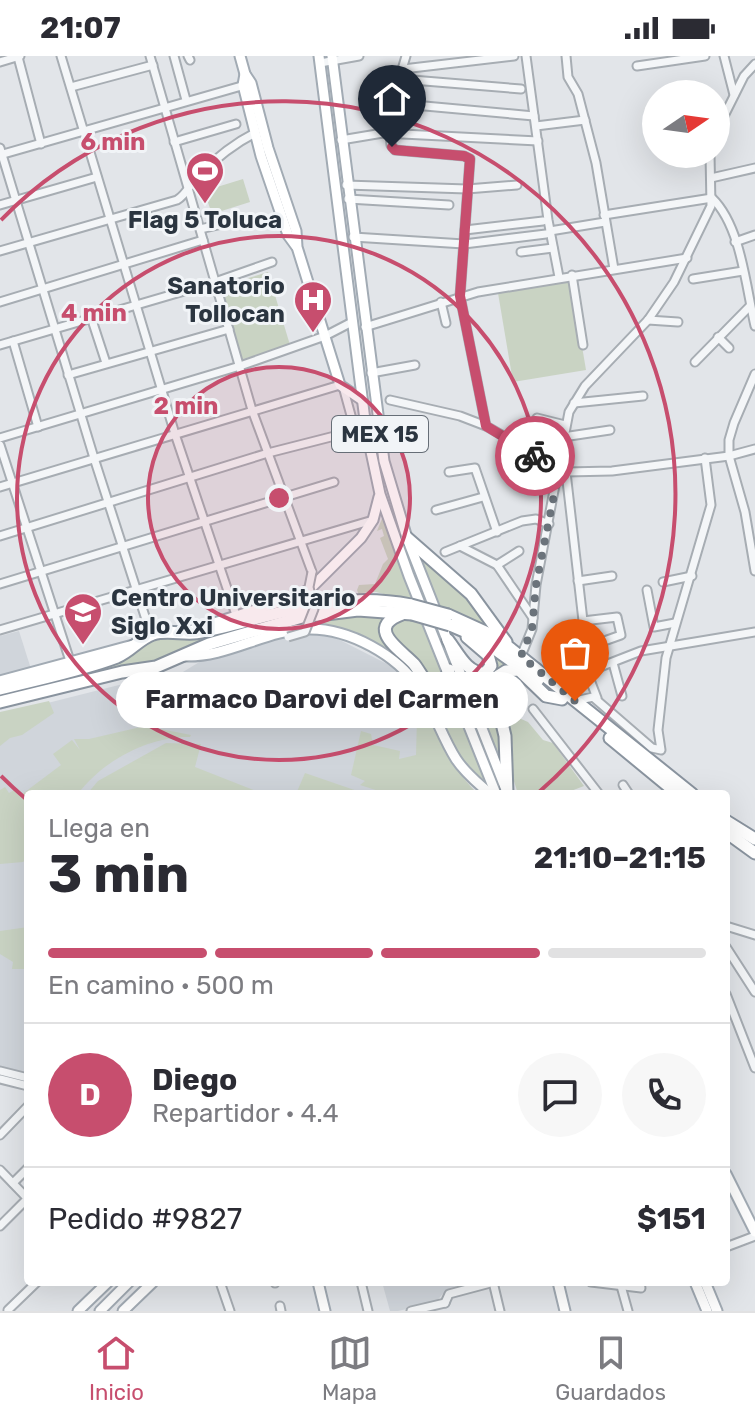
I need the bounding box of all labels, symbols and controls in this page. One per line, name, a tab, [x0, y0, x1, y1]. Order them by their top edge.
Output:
text: 21:07	[40, 10, 121, 46]
pin	[358, 65, 426, 147]
icon: home	[370, 77, 414, 121]
north arrow	[642, 80, 730, 168]
map controls	[642, 80, 730, 168]
text: 6 min	[80, 128, 146, 156]
sports icon: Flag 5 Toluca	[184, 150, 226, 205]
place label: Flag 5 Toluca	[128, 206, 282, 234]
place label: Sanatorio Tollocan	[167, 272, 285, 328]
hospital icon: Sanatorio Tollocan	[292, 279, 334, 334]
text: 4 min	[61, 299, 127, 327]
text: 2 min	[154, 392, 219, 420]
road number: MEX 15	[332, 416, 428, 452]
courier	[495, 416, 575, 496]
icon: bike	[513, 434, 557, 478]
centre of rings	[265, 484, 293, 512]
place label: Centro Universitario Siglo Xxi	[111, 584, 356, 640]
school or university icon: Centro Universitario Siglo Xxi	[62, 591, 104, 646]
pin	[541, 619, 609, 701]
icon: bag	[553, 631, 597, 675]
callout: Farmaco Darovi del Carmen	[115, 673, 527, 729]
text: Farmaco Darovi del Carmen	[145, 684, 499, 715]
text: Llega en	[48, 813, 150, 844]
text: 21:10–21:15	[534, 840, 706, 876]
text: 3 min	[48, 843, 189, 905]
text: En camino · 500 m	[48, 970, 274, 1001]
button: chat	[518, 1053, 602, 1137]
button: phone	[622, 1053, 706, 1137]
text: Diego	[152, 1062, 237, 1098]
text: D	[79, 1077, 101, 1113]
text: Repartidor · 4.4	[152, 1098, 339, 1129]
text: Pedido #9827	[48, 1201, 242, 1237]
text: $151	[637, 1201, 706, 1237]
tab: Inicio	[89, 1331, 144, 1406]
tab: Mapa	[322, 1331, 377, 1406]
tab: Guardados	[555, 1331, 666, 1406]

